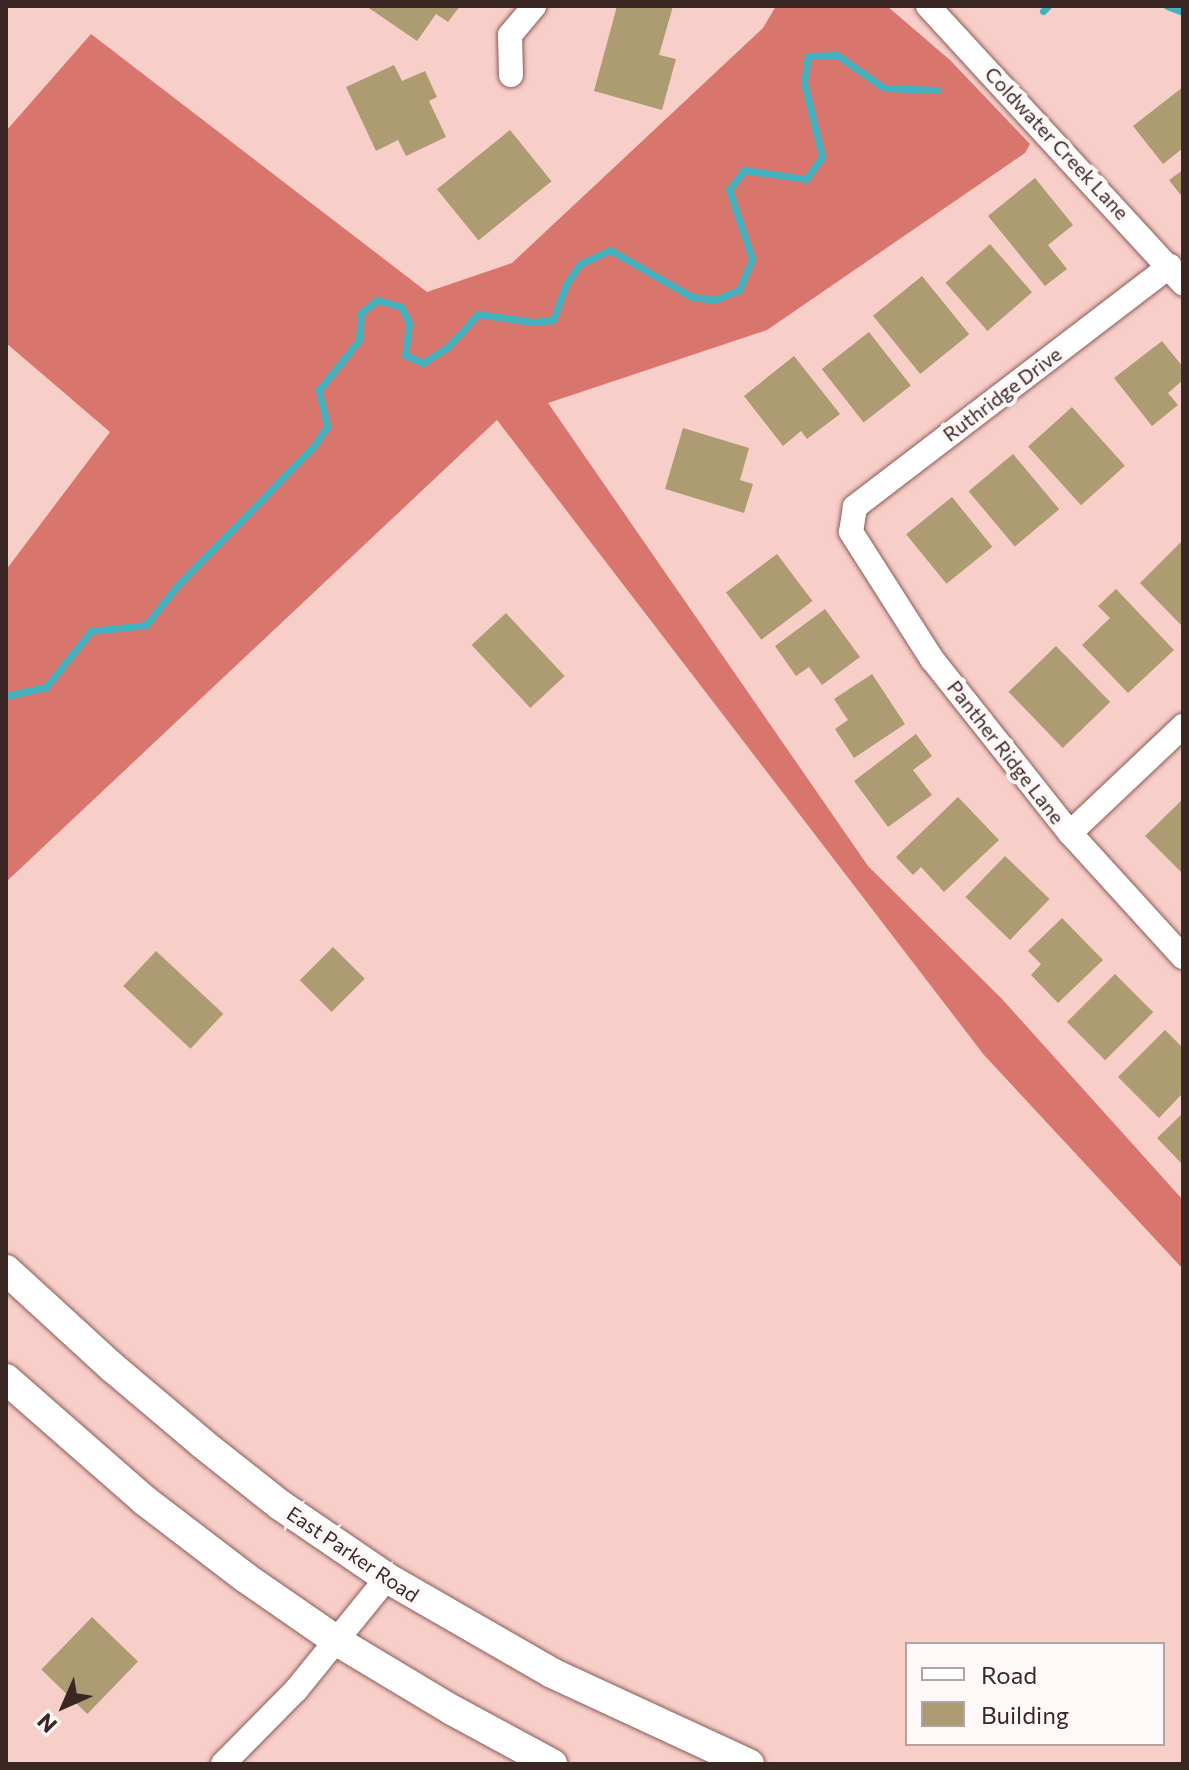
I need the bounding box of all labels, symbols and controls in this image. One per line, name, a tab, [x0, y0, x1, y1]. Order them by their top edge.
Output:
street label: Coldwater Creek Lane	[980, 62, 1134, 224]
street label: Ruthridge Drive	[938, 342, 1066, 446]
street label: Panther Ridge Lane	[943, 675, 1069, 829]
street label: East Parker Road	[283, 1501, 423, 1607]
legend	[905, 1642, 1165, 1746]
text: Road	[981, 1660, 1037, 1689]
north arrow	[24, 1666, 104, 1746]
text: Building	[981, 1700, 1069, 1729]
text: N	[31, 1708, 62, 1739]

